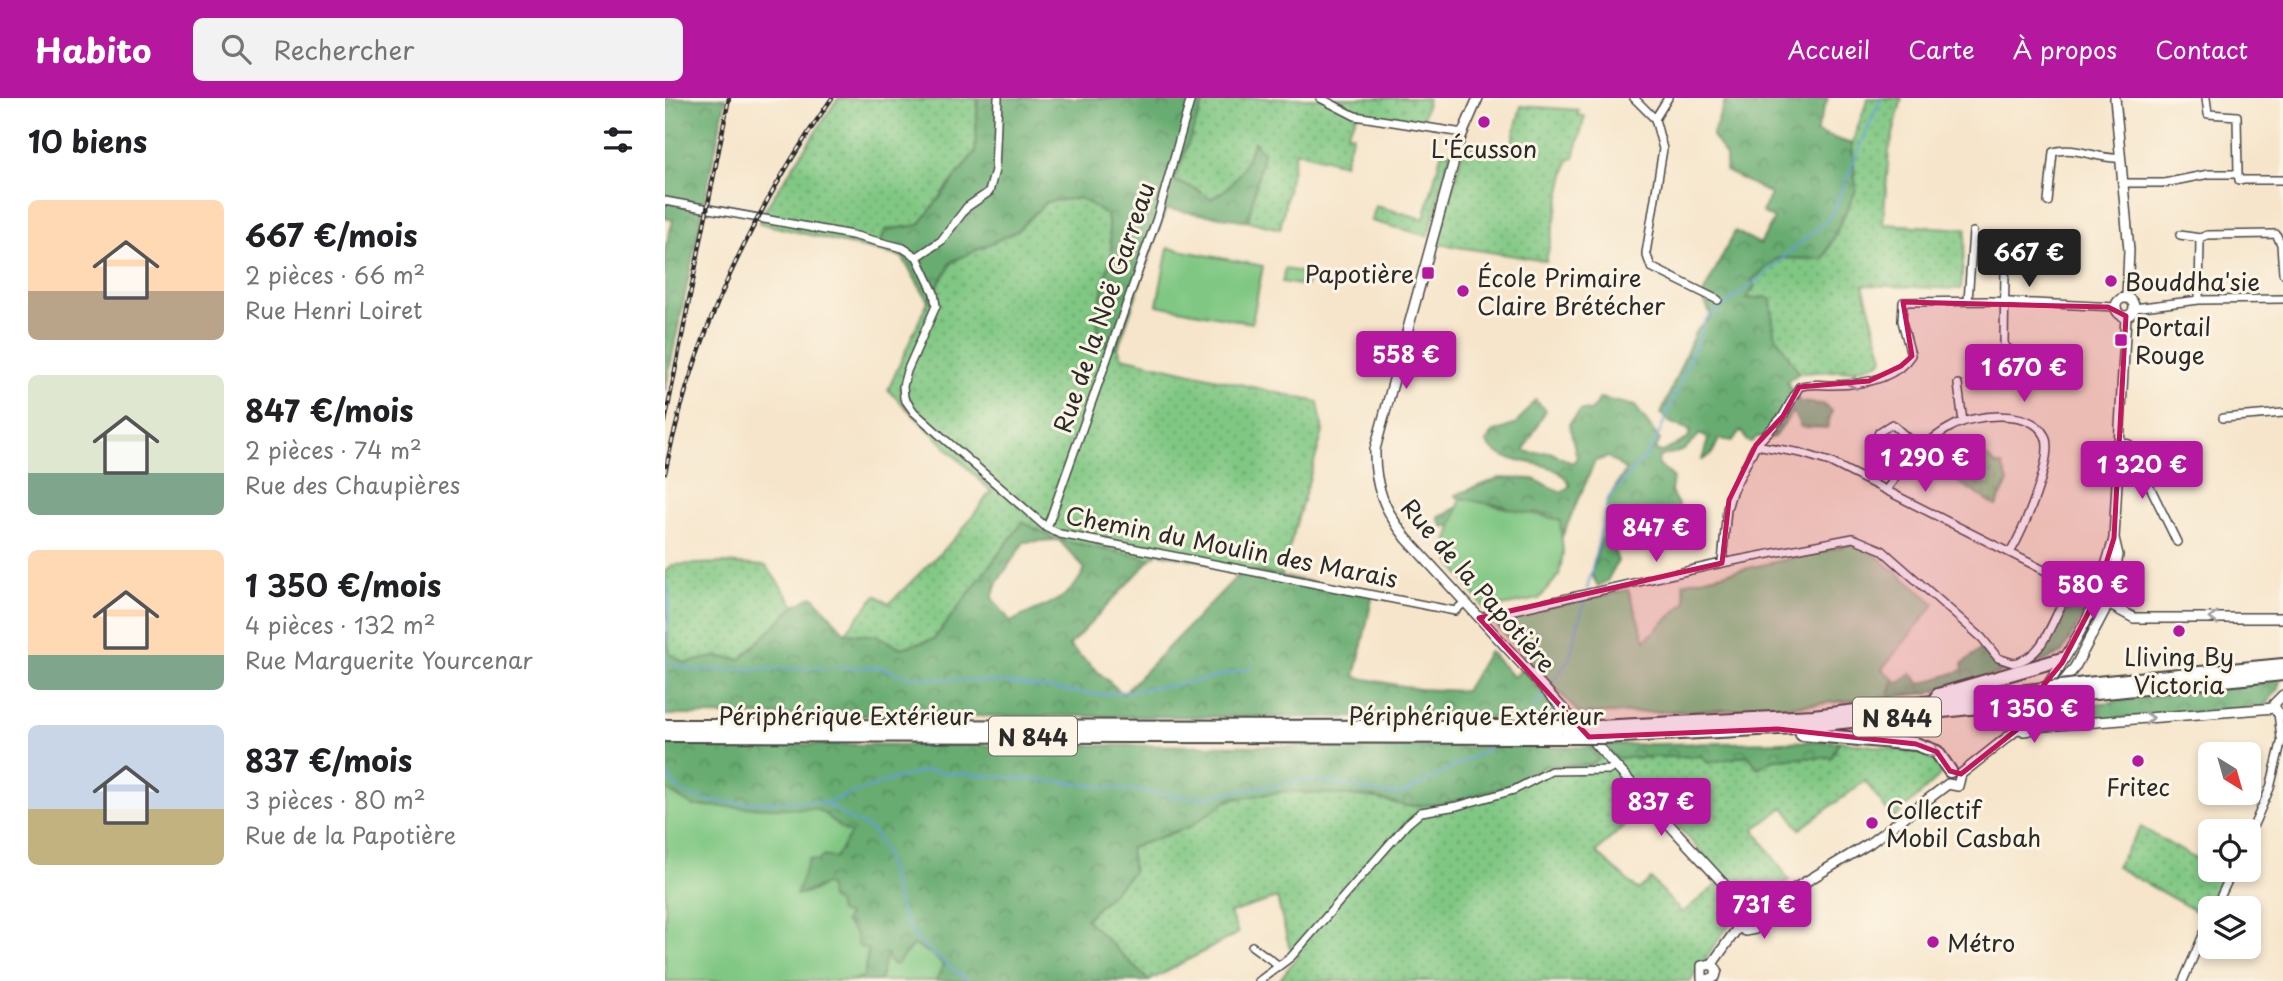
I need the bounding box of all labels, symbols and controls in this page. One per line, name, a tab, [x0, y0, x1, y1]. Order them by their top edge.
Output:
search box	[193, 18, 683, 81]
text: Habito	[35, 24, 151, 74]
icon: search	[217, 30, 255, 68]
text: Rechercher	[273, 30, 414, 69]
text: Accueil	[1787, 31, 1870, 67]
text: Carte	[1908, 31, 1975, 67]
text: À propos	[2013, 31, 2117, 67]
text: Contact	[2155, 31, 2248, 67]
marker: L'Écusson	[1476, 114, 1492, 130]
text: 10 biens	[28, 118, 147, 163]
icon: filters	[599, 121, 637, 159]
place label: L'Écusson	[1431, 130, 1537, 166]
street label: Rue de la Noë Garreau	[1043, 177, 1163, 437]
text: 667 €/mois	[245, 212, 418, 257]
icon: home	[84, 228, 168, 312]
pin: 667 €	[1980, 230, 2078, 289]
text: 667 €	[1994, 234, 2064, 269]
place label: Papotière	[1305, 255, 1414, 291]
text: 2 pièces · 66 m²	[245, 257, 425, 292]
place label: École Primaire Claire Brétécher	[1477, 259, 1666, 323]
place label: Bouddha'sie	[2125, 263, 2260, 299]
marker: Papotière	[1420, 265, 1436, 281]
marker: Bouddha'sie	[2103, 273, 2119, 289]
marker: École Primaire Claire Brétécher	[1455, 283, 1471, 299]
text: Rue Henri Loiret	[245, 292, 423, 327]
place label: Portail Rouge	[2135, 308, 2211, 372]
pin: 558 €	[1357, 331, 1455, 391]
marker: Portail Rouge	[2113, 332, 2129, 348]
text: 558 €	[1372, 336, 1440, 371]
pin: 1 670 €	[1959, 344, 2089, 404]
text: 1 670 €	[1981, 349, 2067, 384]
one-way arrow	[1846, 375, 1858, 390]
text: 847 €/mois	[245, 387, 414, 432]
icon: home	[84, 403, 168, 487]
text: 2 pièces · 74 m²	[245, 432, 422, 467]
pin: 1 290 €	[1860, 434, 1990, 494]
text: 1 290 €	[1881, 439, 1969, 474]
pin: 1 320 €	[2077, 442, 2207, 501]
text: 1 320 €	[2097, 446, 2187, 481]
text: Rue des Chaupières	[245, 467, 460, 502]
street label: Rue de la Papotière	[1393, 490, 1565, 680]
street label: Chemin du Moulin des Marais	[1063, 496, 1401, 596]
pin: 847 €	[1607, 504, 1705, 564]
text: 847 €	[1622, 509, 1690, 544]
pin: 580 €	[2044, 561, 2142, 621]
text: 1 350 €/mois	[245, 562, 441, 607]
text: 580 €	[2058, 566, 2128, 601]
icon: home	[84, 578, 168, 662]
text: 4 pièces · 132 m²	[245, 607, 436, 642]
one-way arrow	[2208, 610, 2219, 626]
marker: Lliving By Victoria	[2171, 623, 2187, 639]
place label: Lliving By Victoria	[2124, 638, 2234, 702]
text: Rue Marguerite Yourcenar	[245, 642, 533, 677]
pin: 1 350 €	[1969, 686, 2099, 745]
text: 1 350 €	[1990, 690, 2078, 725]
street label: Périphérique Extérieur	[719, 697, 974, 733]
street label: Périphérique Extérieur	[1349, 697, 1604, 733]
road number: N 844	[1853, 698, 1941, 736]
one-way arrow	[2144, 711, 2155, 726]
road number: N 844	[989, 716, 1077, 756]
text: 837 €/mois	[245, 737, 412, 782]
north arrow	[2198, 742, 2261, 805]
map controls	[2198, 742, 2261, 959]
one-way arrow	[1927, 745, 1940, 758]
icon: home	[84, 753, 168, 837]
marker: Fritec	[2130, 753, 2146, 769]
place label: Fritec	[2106, 768, 2170, 804]
pin: 837 €	[1612, 778, 1710, 838]
text: 3 pièces · 80 m²	[245, 782, 426, 817]
text: 837 €	[1628, 783, 1694, 818]
place label: Collectif Mobil Casbah	[1886, 791, 2041, 855]
marker: Collectif Mobil Casbah	[1864, 815, 1880, 831]
text: Rue de la Papotière	[245, 817, 456, 852]
button: locate	[2198, 819, 2261, 882]
pin: 731 €	[1715, 882, 1813, 941]
text: 731 €	[1732, 886, 1796, 921]
button: layers	[2198, 896, 2261, 959]
place label: Métro	[1947, 924, 2015, 960]
marker: Métro	[1925, 934, 1941, 950]

